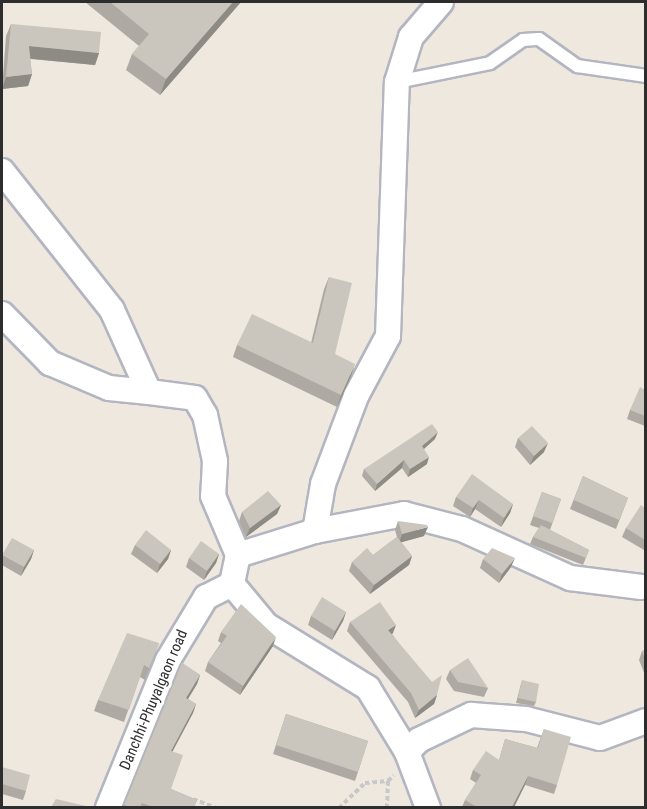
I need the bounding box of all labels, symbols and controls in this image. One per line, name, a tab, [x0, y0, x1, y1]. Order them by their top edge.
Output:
street label: Danchhi-Phuyalgaon road	[116, 627, 192, 773]

